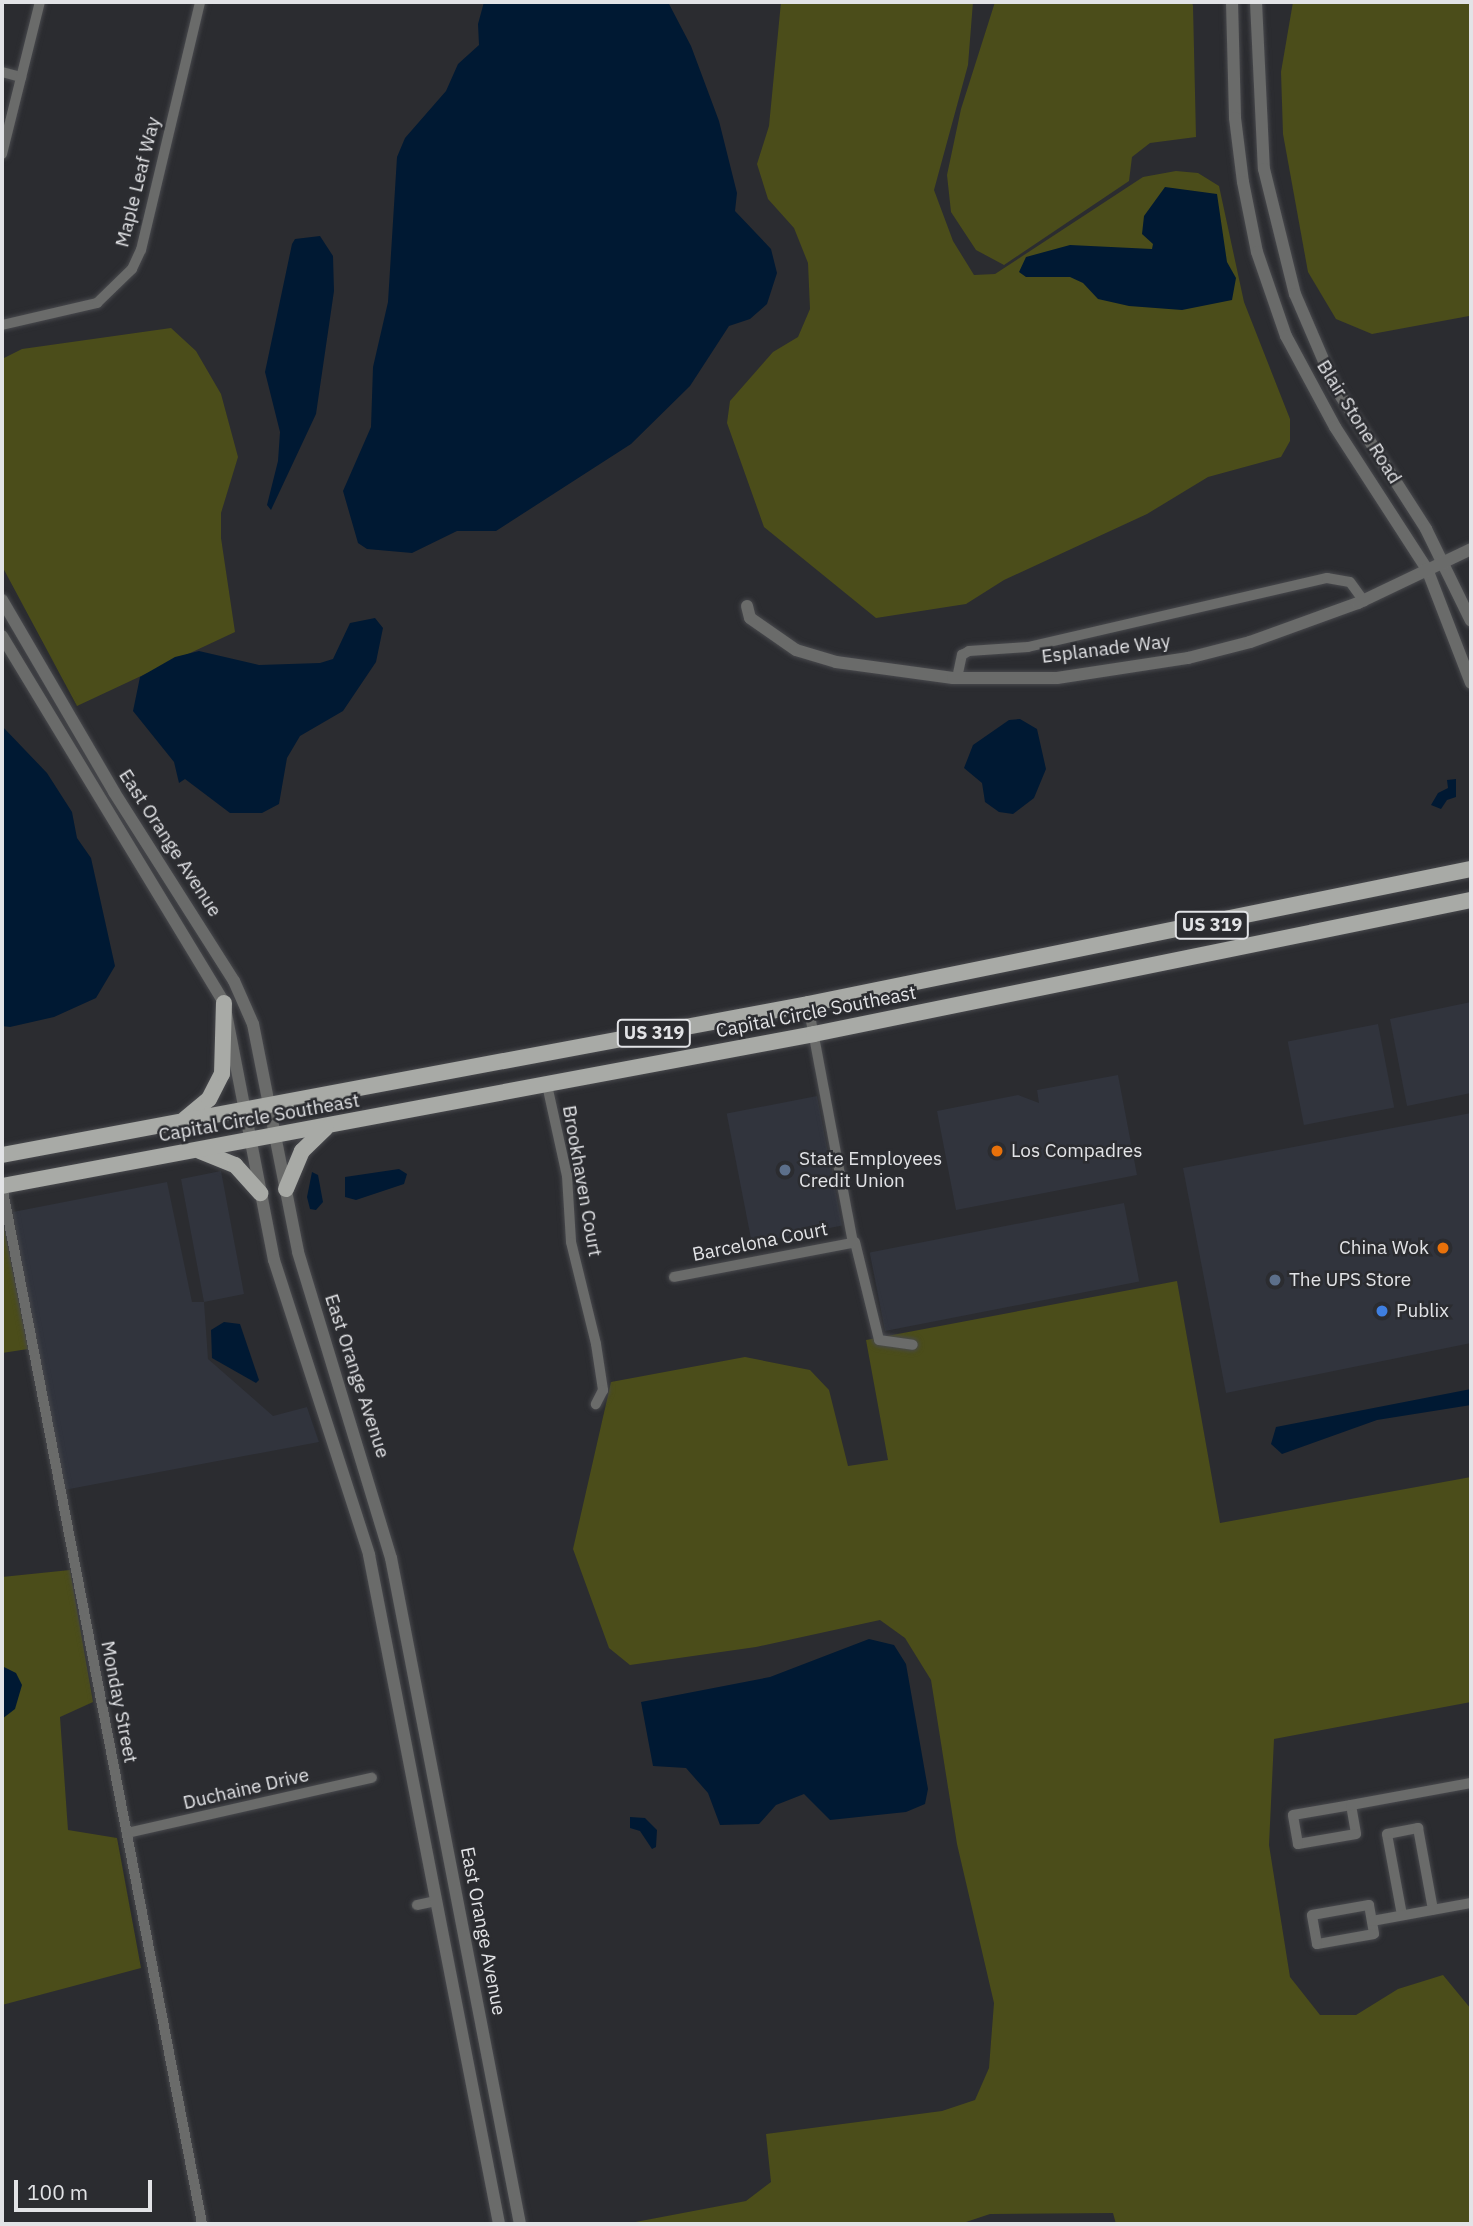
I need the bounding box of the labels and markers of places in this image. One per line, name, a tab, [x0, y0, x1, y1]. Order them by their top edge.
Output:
place label: Los Compadres	[1011, 1140, 1142, 1162]
marker: Los Compadres	[989, 1143, 1005, 1159]
place label: State Employees Credit Union	[799, 1148, 942, 1192]
marker: State Employees Credit Union	[777, 1162, 793, 1178]
place label: China Wok	[1339, 1237, 1429, 1259]
marker: China Wok	[1435, 1240, 1451, 1256]
place label: The UPS Store	[1289, 1269, 1411, 1291]
marker: The UPS Store	[1267, 1272, 1283, 1288]
place label: Publix	[1396, 1300, 1449, 1322]
marker: Publix	[1374, 1303, 1390, 1319]

